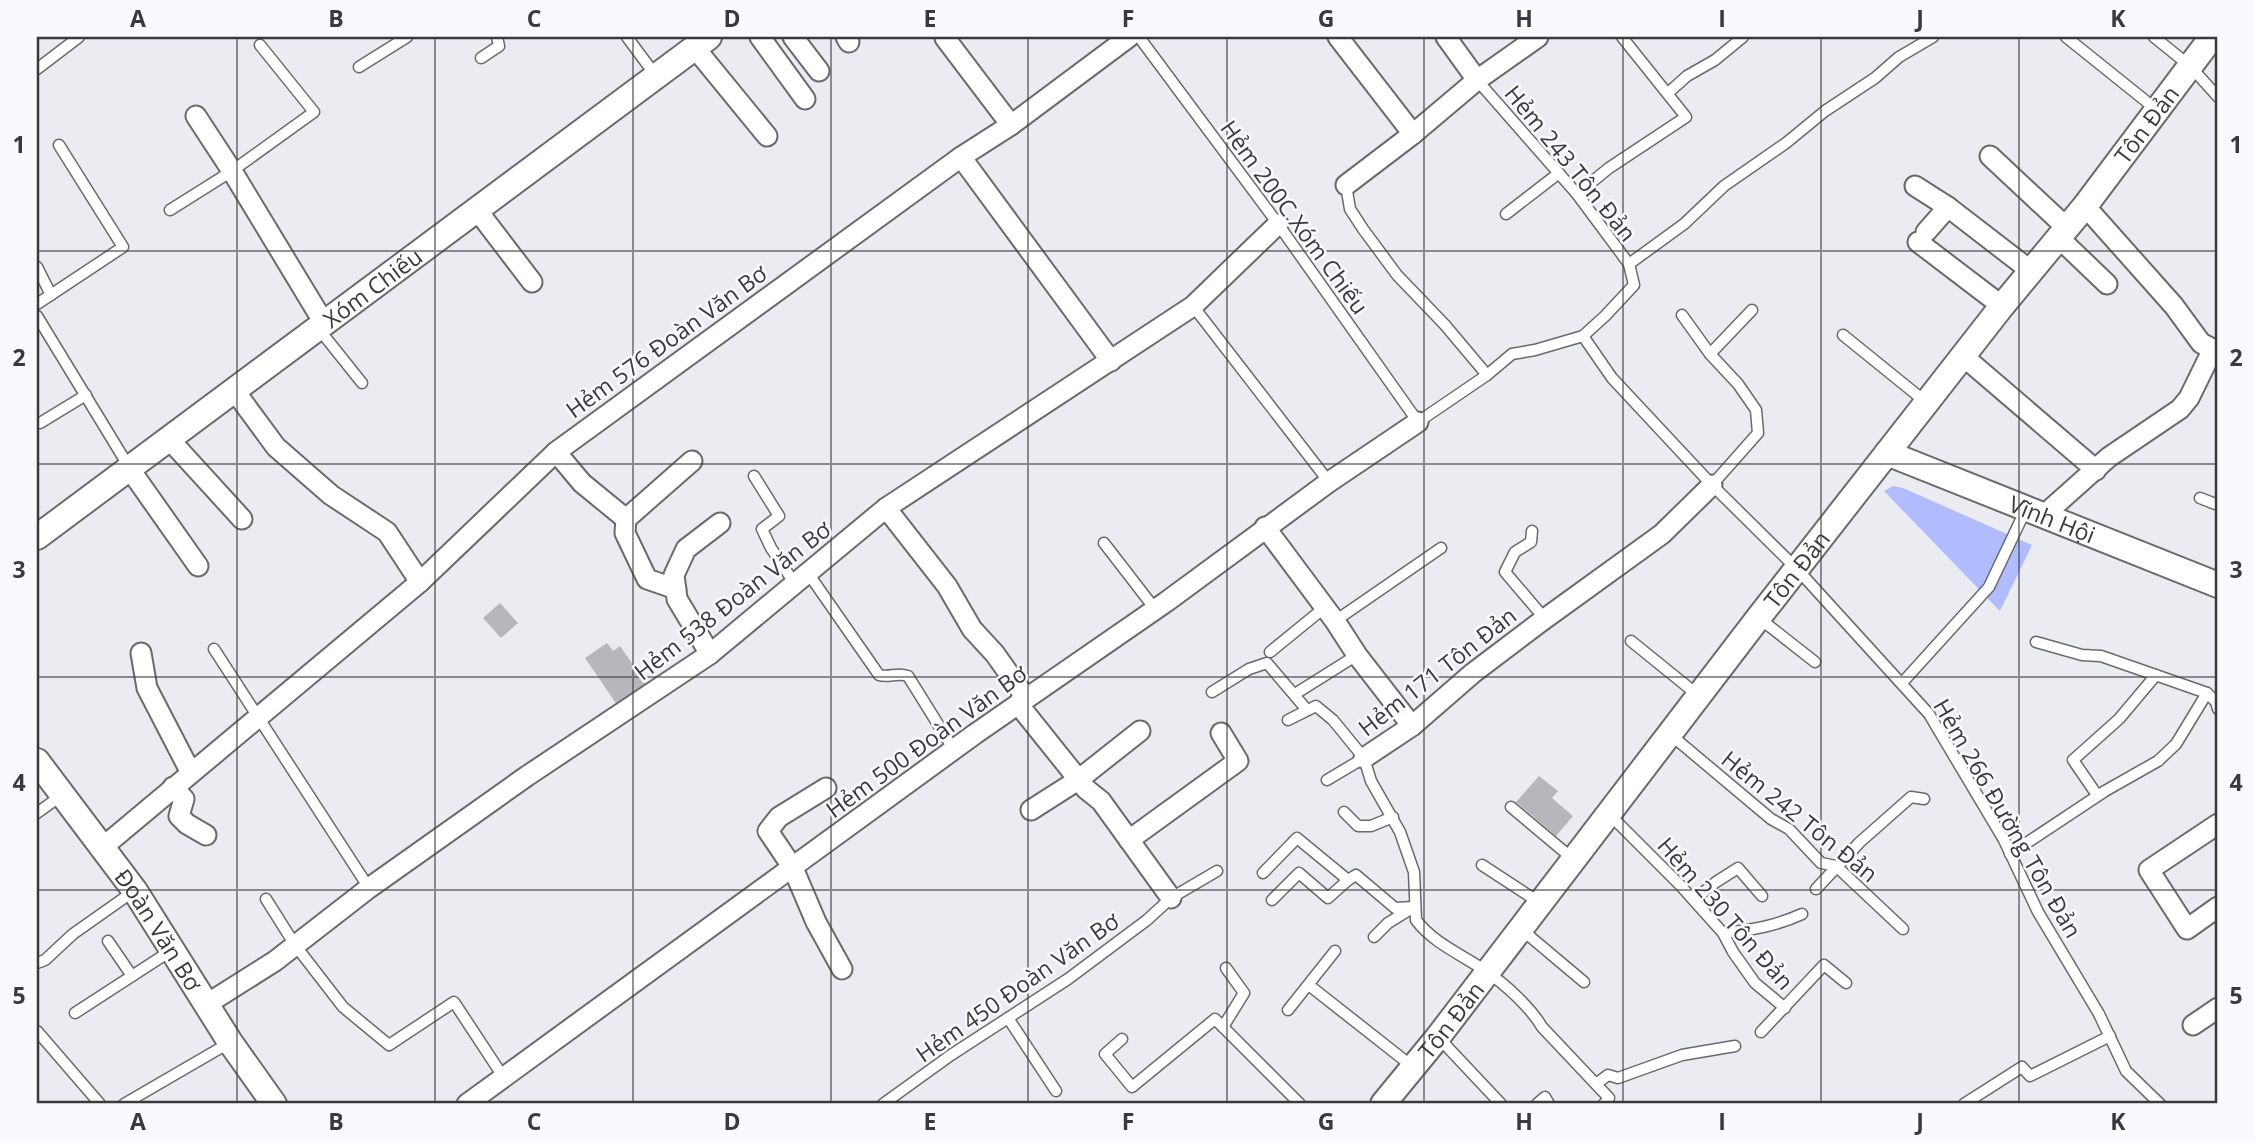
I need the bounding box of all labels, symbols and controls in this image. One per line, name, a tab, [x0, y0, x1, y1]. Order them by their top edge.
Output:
text: A	[130, 2, 146, 34]
text: B	[328, 2, 344, 34]
text: C	[527, 2, 541, 34]
text: D	[723, 2, 741, 34]
text: E	[924, 2, 936, 34]
text: F	[1122, 2, 1134, 34]
text: G	[1318, 2, 1334, 34]
text: H	[1515, 2, 1533, 34]
text: I	[1718, 2, 1726, 34]
text: J	[1914, 2, 1924, 34]
text: K	[2110, 2, 2126, 34]
street label: Hẻm 243 Tôn Đản	[1498, 78, 1644, 248]
street label: Tôn Đản	[2106, 79, 2186, 170]
street label: Hẻm 200C Xóm Chiếu	[1214, 113, 1376, 321]
text: 1	[12, 128, 26, 160]
text: 1	[2229, 128, 2243, 160]
street label: Xóm Chiếu	[316, 240, 428, 335]
street label: Hẻm 576 Đoàn Văn Bơ	[559, 257, 774, 425]
text: 2	[12, 341, 26, 373]
text: 2	[2229, 341, 2243, 373]
street label: Vĩnh Hội	[2004, 487, 2100, 551]
street label: Hẻm 538 Đoàn Văn Bơ	[627, 512, 838, 687]
street label: Tôn Đản	[1756, 524, 1837, 615]
text: 3	[12, 553, 26, 585]
text: 3	[2229, 553, 2243, 585]
street label: Hẻm 171 Tôn Đản	[1351, 599, 1523, 743]
street label: Hẻm 500 Đoàn Văn Bơ	[819, 657, 1034, 825]
street label: Hẻm 266 Đường Tôn Đản	[1926, 693, 2090, 943]
street label: Hẻm 242 Tôn Đản	[1715, 743, 1885, 889]
text: 4	[12, 766, 26, 798]
text: 4	[2229, 766, 2243, 798]
street label: Hẻm 230 Tôn Đản	[1651, 830, 1801, 996]
street label: Đoàn Văn Bơ	[108, 862, 210, 997]
street label: Hẻm 450 Đoàn Văn Bơ	[909, 904, 1126, 1069]
street label: Tôn Đản	[1411, 975, 1491, 1066]
text: 5	[12, 979, 26, 1011]
text: 5	[2229, 979, 2243, 1011]
text: A	[130, 1105, 146, 1137]
text: B	[328, 1105, 344, 1137]
text: C	[527, 1105, 541, 1137]
text: D	[723, 1105, 741, 1137]
text: E	[924, 1105, 936, 1137]
text: F	[1122, 1105, 1134, 1137]
text: G	[1318, 1105, 1334, 1137]
text: H	[1515, 1105, 1533, 1137]
text: I	[1718, 1105, 1726, 1137]
text: J	[1914, 1105, 1924, 1137]
text: K	[2110, 1105, 2126, 1137]

